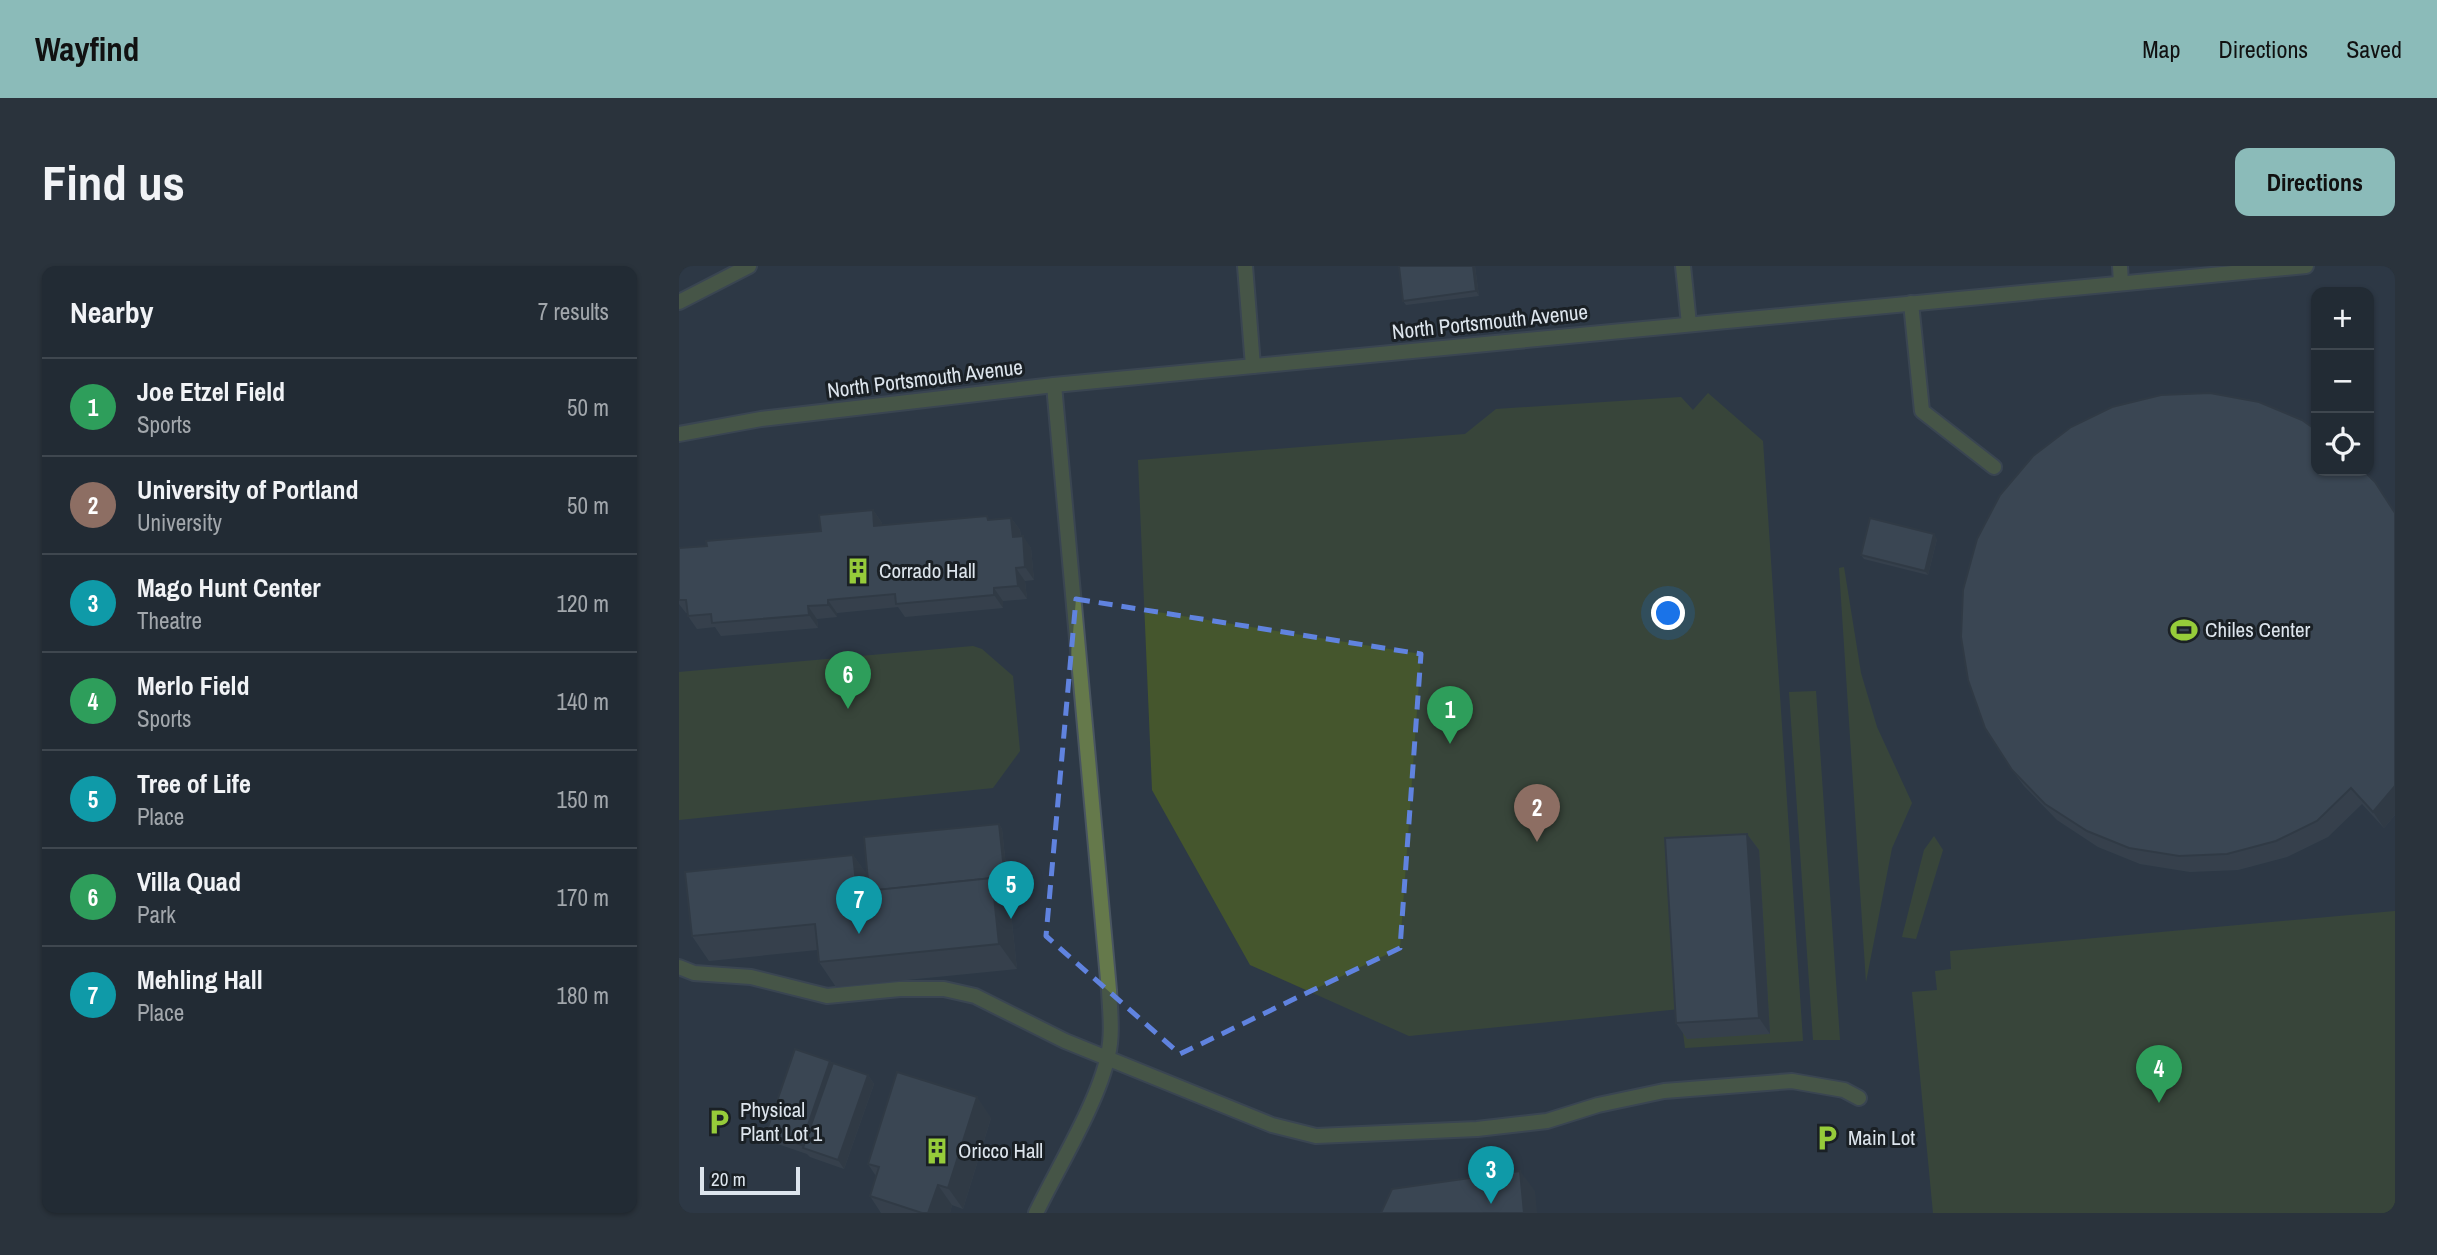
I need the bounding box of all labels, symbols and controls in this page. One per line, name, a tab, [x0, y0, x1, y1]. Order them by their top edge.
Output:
text: Wayfind	[35, 27, 139, 71]
text: Map	[2142, 33, 2180, 65]
text: Directions	[2218, 33, 2308, 65]
text: Saved	[2346, 33, 2402, 65]
button: Directions	[2235, 148, 2395, 216]
text: Find us	[42, 149, 185, 215]
map controls	[2311, 287, 2374, 476]
button: +	[2311, 287, 2374, 350]
text: Nearby	[70, 292, 153, 332]
text: 7 results	[538, 296, 609, 327]
street label: North Portsmouth Avenue	[1391, 297, 1589, 346]
button: −	[2311, 350, 2374, 413]
street label: North Portsmouth Avenue	[825, 352, 1024, 405]
text: Joe Etzel Field	[137, 374, 285, 409]
text: 1	[88, 392, 98, 423]
text: 50 m	[567, 392, 609, 423]
text: Sports	[137, 409, 192, 440]
button: locate	[2311, 413, 2374, 476]
text: University of Portland	[137, 472, 359, 507]
text: 2	[88, 490, 98, 521]
text: 50 m	[567, 490, 609, 521]
text: University	[137, 507, 222, 538]
building icon: Corrado Hall	[843, 556, 873, 586]
place label: Corrado Hall	[879, 556, 976, 585]
text: Mago Hunt Center	[137, 570, 321, 605]
text: 3	[88, 588, 98, 619]
text: 120 m	[557, 588, 609, 619]
your location	[1651, 596, 1685, 630]
text: Theatre	[137, 605, 202, 636]
sports icon: Chiles Center	[2169, 615, 2199, 645]
place label: Chiles Center	[2205, 615, 2311, 644]
pin: 6	[825, 651, 871, 709]
text: Merlo Field	[137, 668, 250, 703]
text: 4	[88, 686, 98, 717]
text: 140 m	[557, 686, 609, 717]
pin: 1	[1427, 686, 1473, 744]
text: Sports	[137, 703, 192, 734]
text: Tree of Life	[137, 766, 251, 801]
text: 5	[88, 784, 98, 815]
text: 150 m	[557, 784, 609, 815]
pin: 2	[1514, 784, 1560, 842]
text: Place	[137, 801, 184, 832]
pin: 5	[988, 861, 1034, 919]
text: Villa Quad	[137, 864, 241, 899]
pin: 7	[836, 876, 882, 934]
text: 6	[88, 882, 98, 913]
text: 170 m	[557, 882, 609, 913]
text: Park	[137, 899, 176, 930]
text: Mehling Hall	[137, 962, 263, 997]
text: 7	[88, 980, 98, 1011]
text: 180 m	[557, 980, 609, 1011]
text: Place	[137, 997, 184, 1028]
pin: 4	[2136, 1045, 2182, 1103]
place label: Physical Plant Lot 1	[740, 1095, 823, 1148]
parking icon: Physical Plant Lot 1	[704, 1107, 734, 1137]
parking icon: Main Lot	[1812, 1123, 1842, 1153]
place label: Main Lot	[1848, 1123, 1915, 1152]
building icon: Oricco Hall	[922, 1136, 952, 1166]
place label: Oricco Hall	[958, 1136, 1043, 1165]
pin: 3	[1468, 1146, 1514, 1204]
scale bar	[700, 1164, 800, 1196]
text: 20 m	[711, 1166, 746, 1192]

